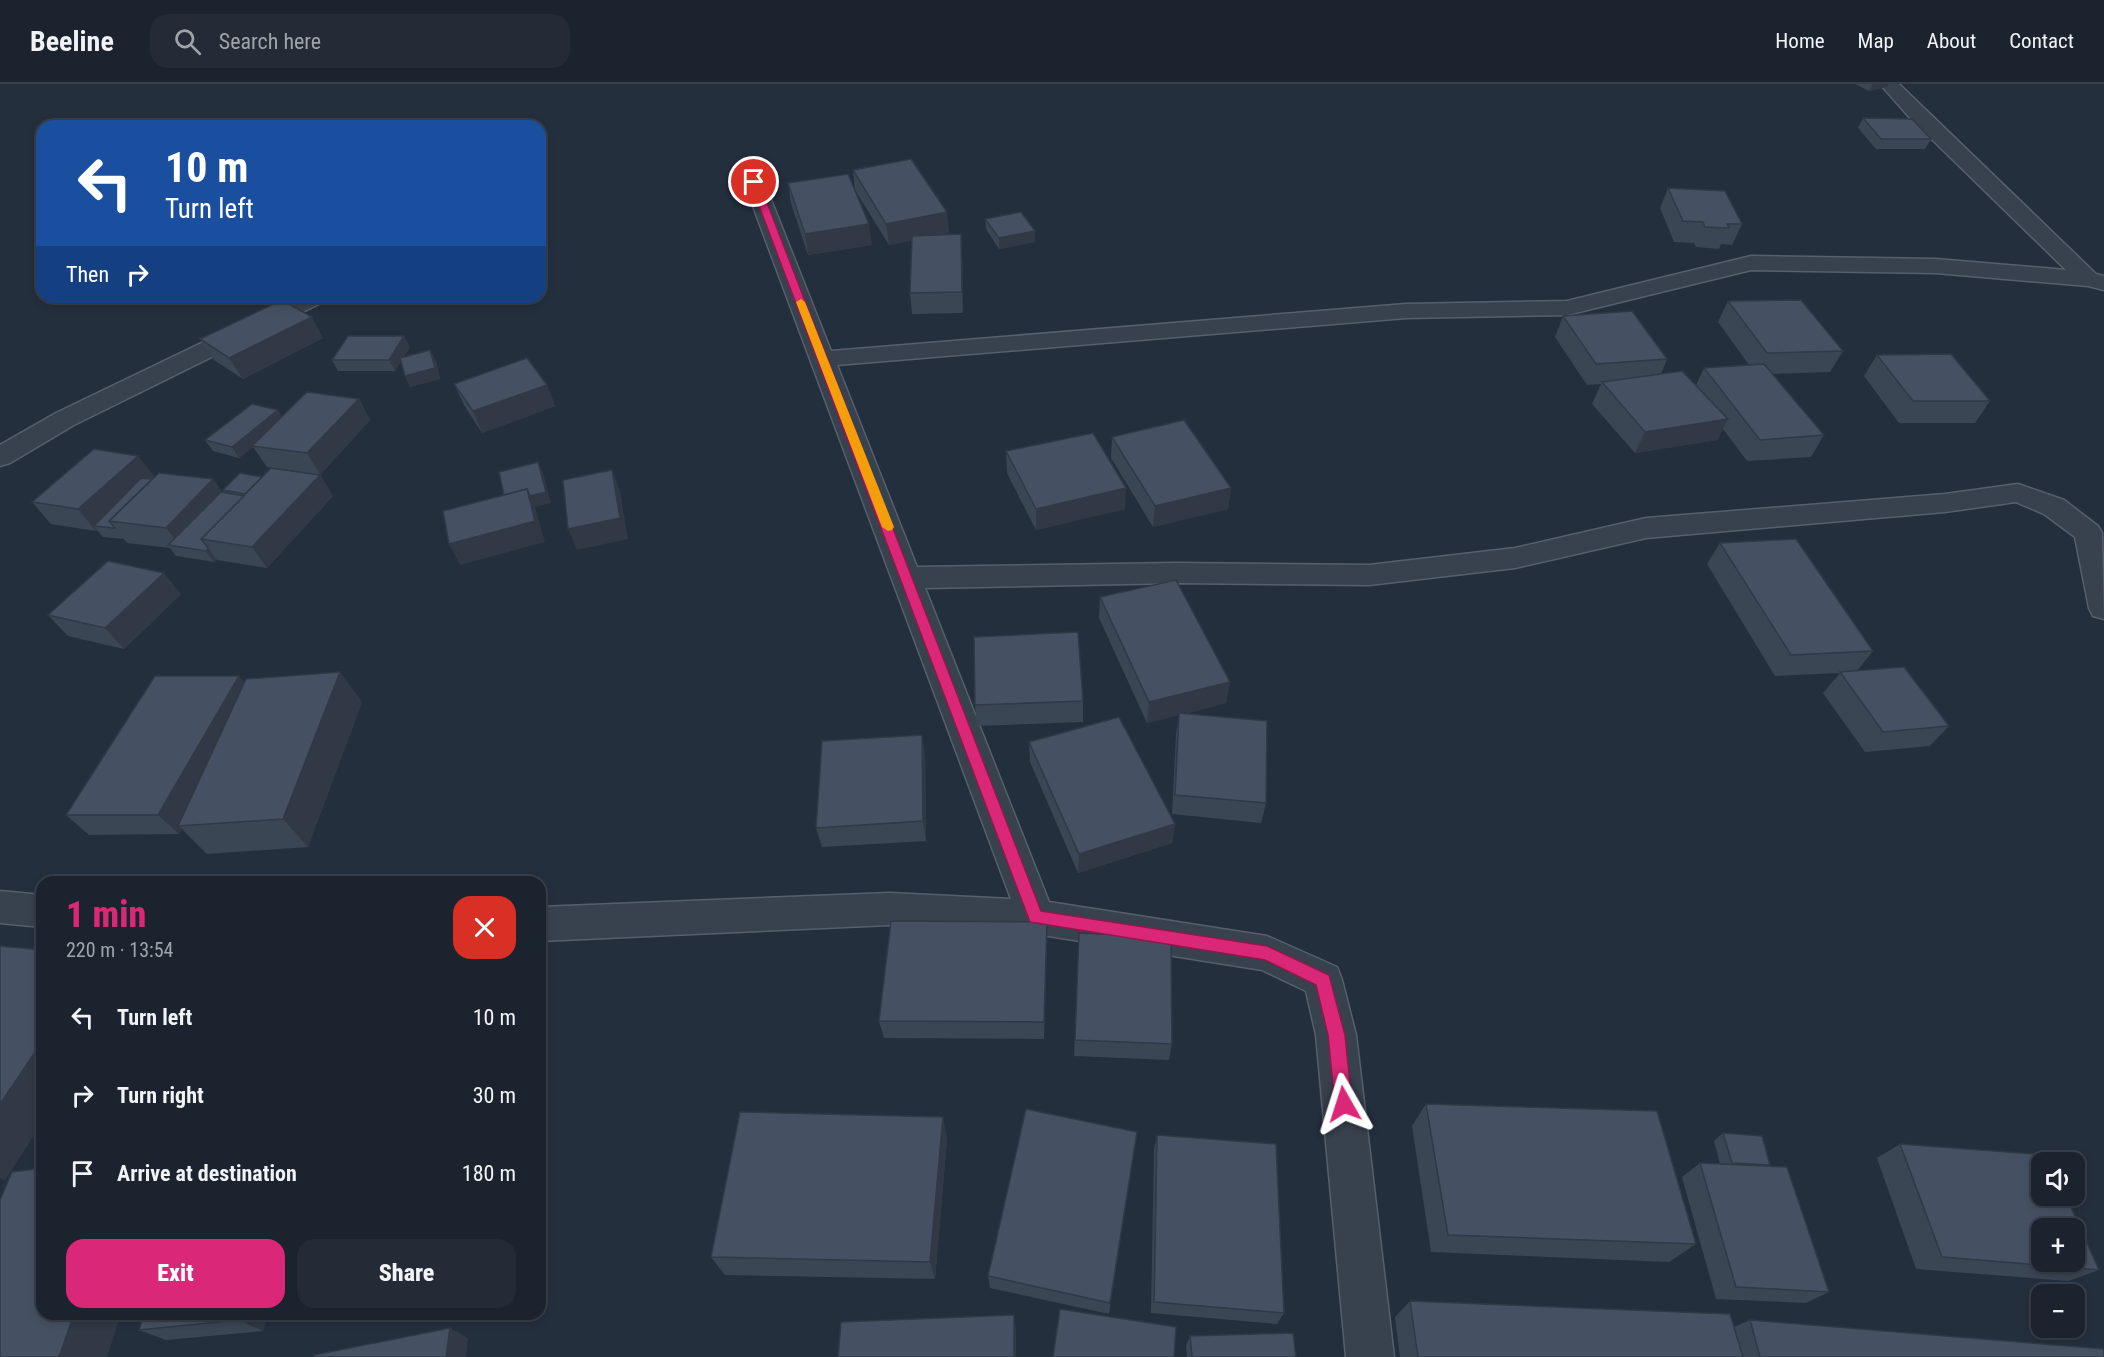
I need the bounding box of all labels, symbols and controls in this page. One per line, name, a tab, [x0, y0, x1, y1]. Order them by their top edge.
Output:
search box	[150, 14, 570, 68]
text: Beeline	[30, 25, 114, 58]
icon: search	[171, 25, 204, 58]
text: Search here	[219, 29, 321, 54]
text: Home	[1775, 29, 1825, 53]
text: Map	[1858, 29, 1894, 53]
text: About	[1927, 29, 1976, 53]
text: Contact	[2009, 29, 2074, 53]
text: 10 m	[165, 143, 248, 192]
icon: left	[66, 144, 144, 222]
pin	[728, 156, 779, 207]
icon: arrive	[737, 165, 770, 198]
text: Turn left	[165, 193, 254, 225]
icon: right	[121, 258, 154, 291]
text: Then	[66, 262, 109, 287]
text: 1 min	[66, 894, 146, 936]
button: close	[453, 896, 516, 959]
text: 220 m · 13:54	[66, 938, 173, 962]
icon: left	[66, 1001, 99, 1034]
text: Turn left	[117, 1005, 192, 1030]
text: 10 m	[473, 1005, 516, 1030]
position arrow	[1312, 1072, 1376, 1136]
icon: right	[66, 1079, 99, 1112]
text: Turn right	[117, 1083, 204, 1108]
text: 30 m	[473, 1083, 516, 1108]
map controls	[2031, 1152, 2085, 1338]
button: sound	[2031, 1152, 2085, 1206]
icon: arrive	[66, 1157, 99, 1190]
text: Arrive at destination	[117, 1161, 297, 1186]
text: 180 m	[462, 1161, 516, 1186]
button: +	[2031, 1218, 2085, 1272]
button: Exit	[66, 1239, 285, 1308]
button: Share	[297, 1239, 516, 1308]
button: −	[2031, 1284, 2085, 1338]

